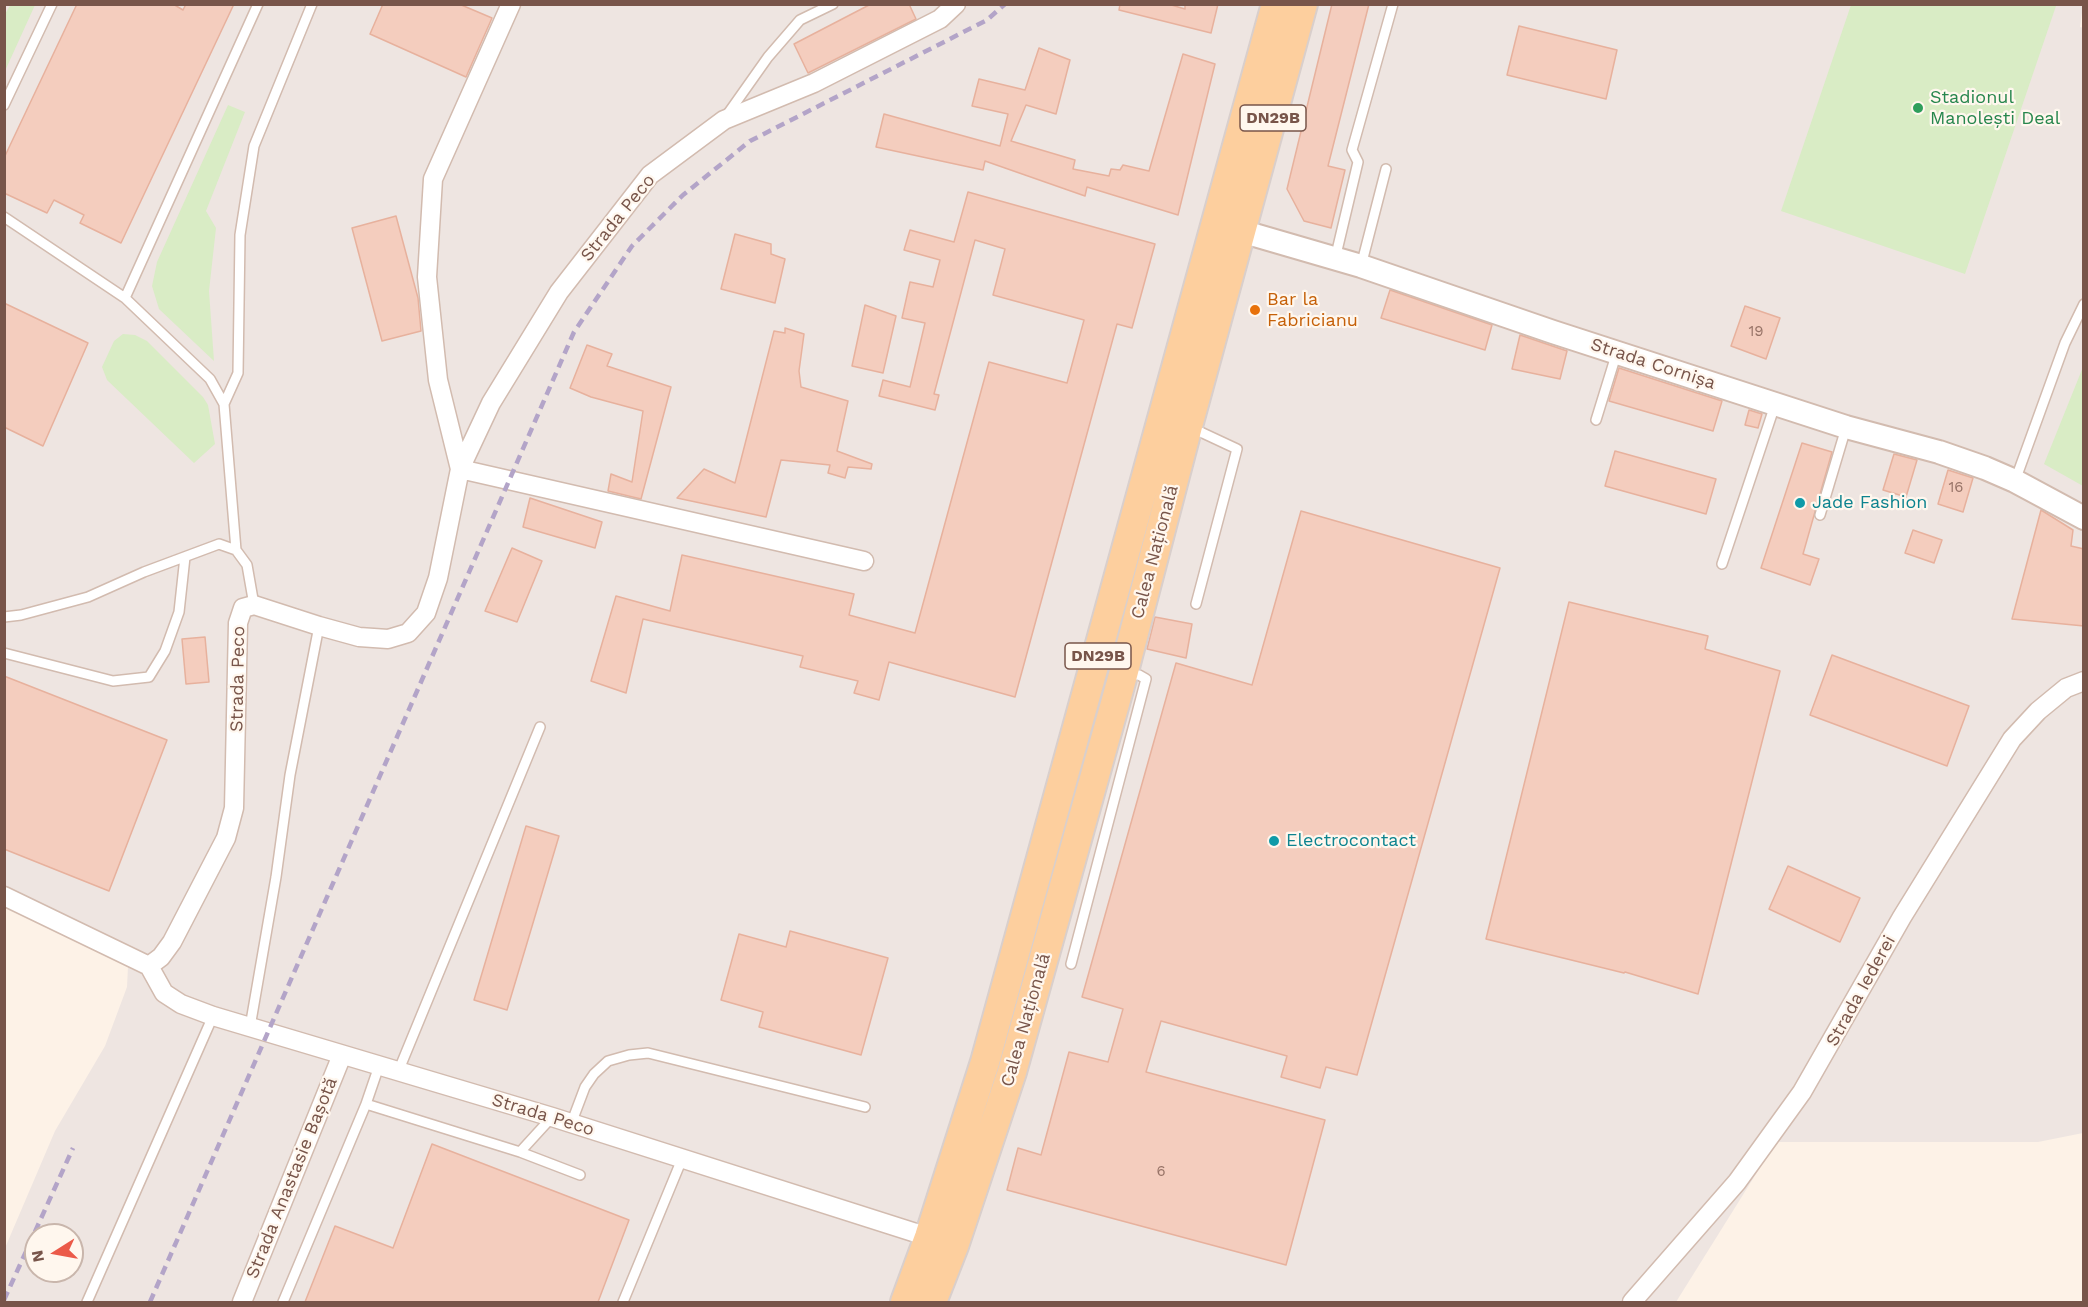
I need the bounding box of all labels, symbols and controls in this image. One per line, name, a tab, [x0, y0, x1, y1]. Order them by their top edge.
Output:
place label: Stadionul Manolești Deal	[1930, 87, 2060, 130]
marker: Stadionul Manolești Deal	[1911, 101, 1925, 115]
road number: DN29B	[1240, 105, 1306, 131]
street label: Strada Peco	[576, 170, 660, 266]
place label: Bar la Fabricianu	[1267, 289, 1358, 332]
marker: Bar la Fabricianu	[1248, 303, 1262, 317]
house number: 19	[1748, 323, 1764, 341]
street label: Strada Cornișa	[1588, 334, 1718, 394]
house number: 16	[1949, 479, 1963, 497]
street label: Calea Națională	[1127, 483, 1183, 621]
place label: Jade Fashion	[1812, 492, 1927, 514]
marker: Jade Fashion	[1793, 496, 1807, 510]
street label: Strada Peco	[226, 626, 250, 732]
road number: DN29B	[1065, 643, 1131, 669]
place label: Electrocontact	[1286, 830, 1416, 852]
marker: Electrocontact	[1267, 834, 1281, 848]
street label: Strada Iederei	[1822, 932, 1900, 1050]
street label: Calea Națională	[997, 951, 1055, 1089]
street label: Strada Anastasie Bașotă	[242, 1074, 342, 1282]
street label: Strada Peco	[489, 1089, 597, 1141]
house number: 6	[1156, 1163, 1166, 1181]
north arrow	[24, 1223, 84, 1283]
text: N	[27, 1249, 48, 1264]

